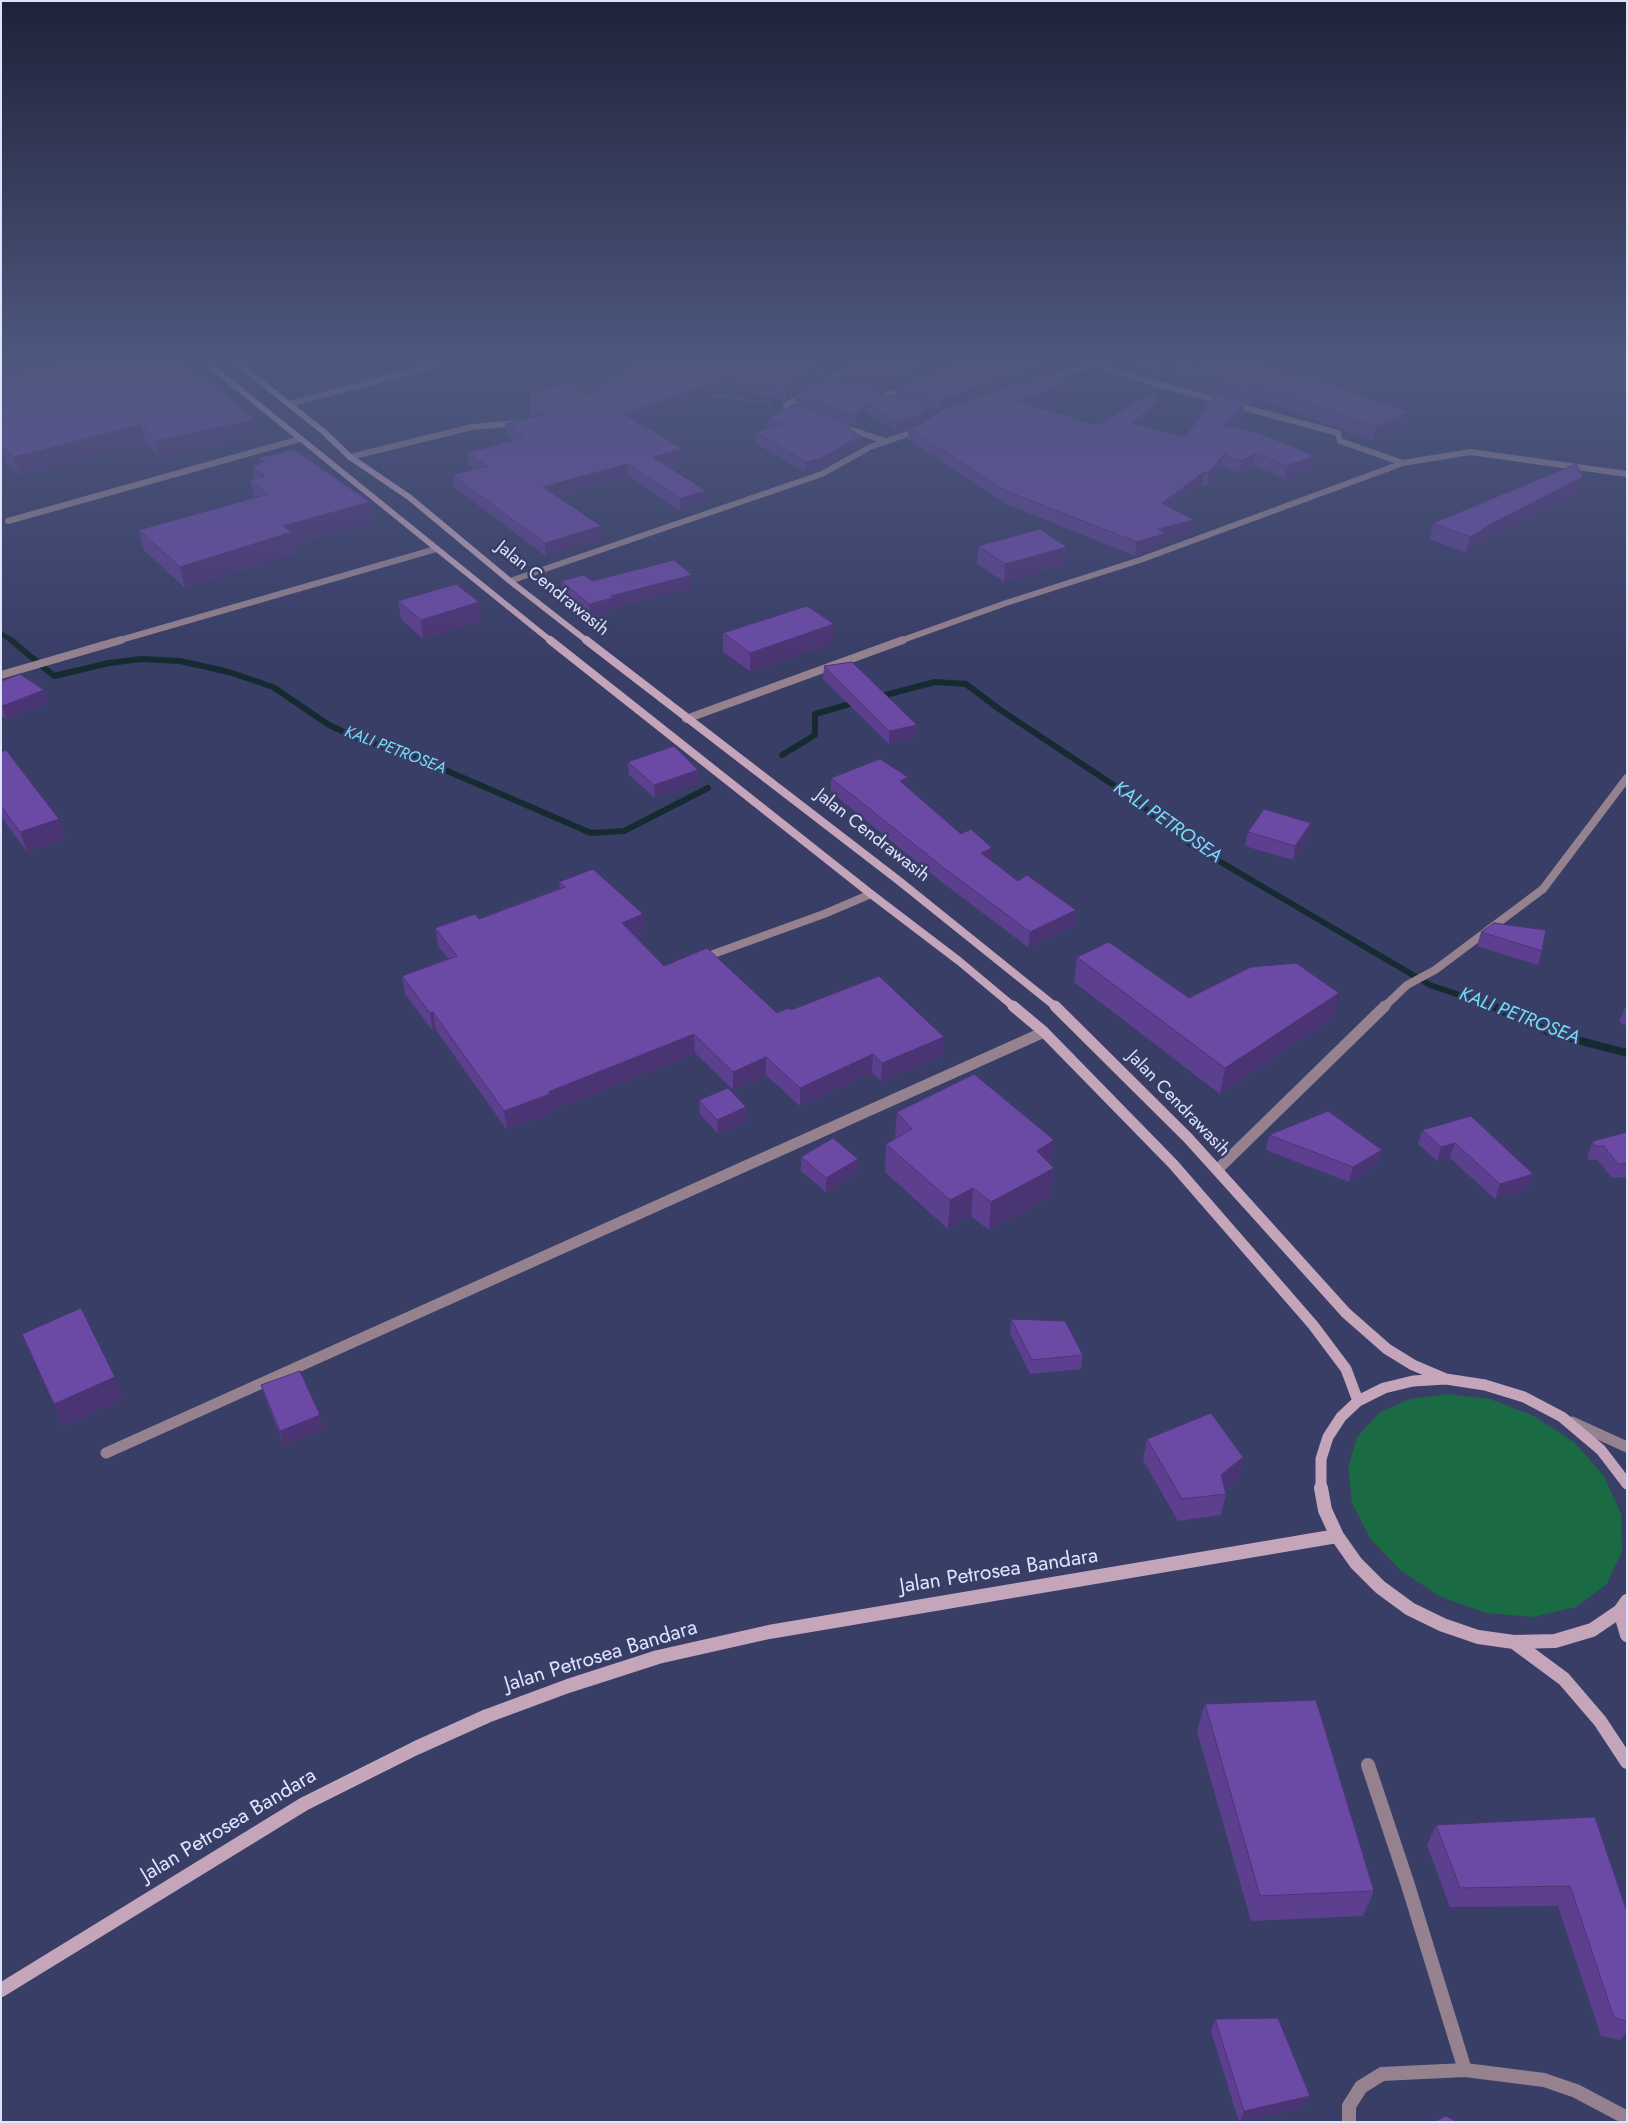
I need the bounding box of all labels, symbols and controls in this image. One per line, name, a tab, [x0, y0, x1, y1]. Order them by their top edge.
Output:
street label: Jalan Cendrawasih	[491, 537, 613, 641]
water label: KALI PETROSEA	[342, 723, 448, 779]
water label: KALI PETROSEA	[1108, 777, 1226, 869]
street label: Jalan Cendrawasih	[811, 785, 933, 887]
water label: KALI PETROSEA	[1456, 984, 1582, 1050]
street label: Jalan Cendrawasih	[1122, 1047, 1234, 1161]
street label: Jalan Petrosea Bandara	[898, 1544, 1100, 1600]
street label: Jalan Petrosea Bandara	[502, 1616, 700, 1698]
street label: Jalan Petrosea Bandara	[137, 1764, 321, 1888]

